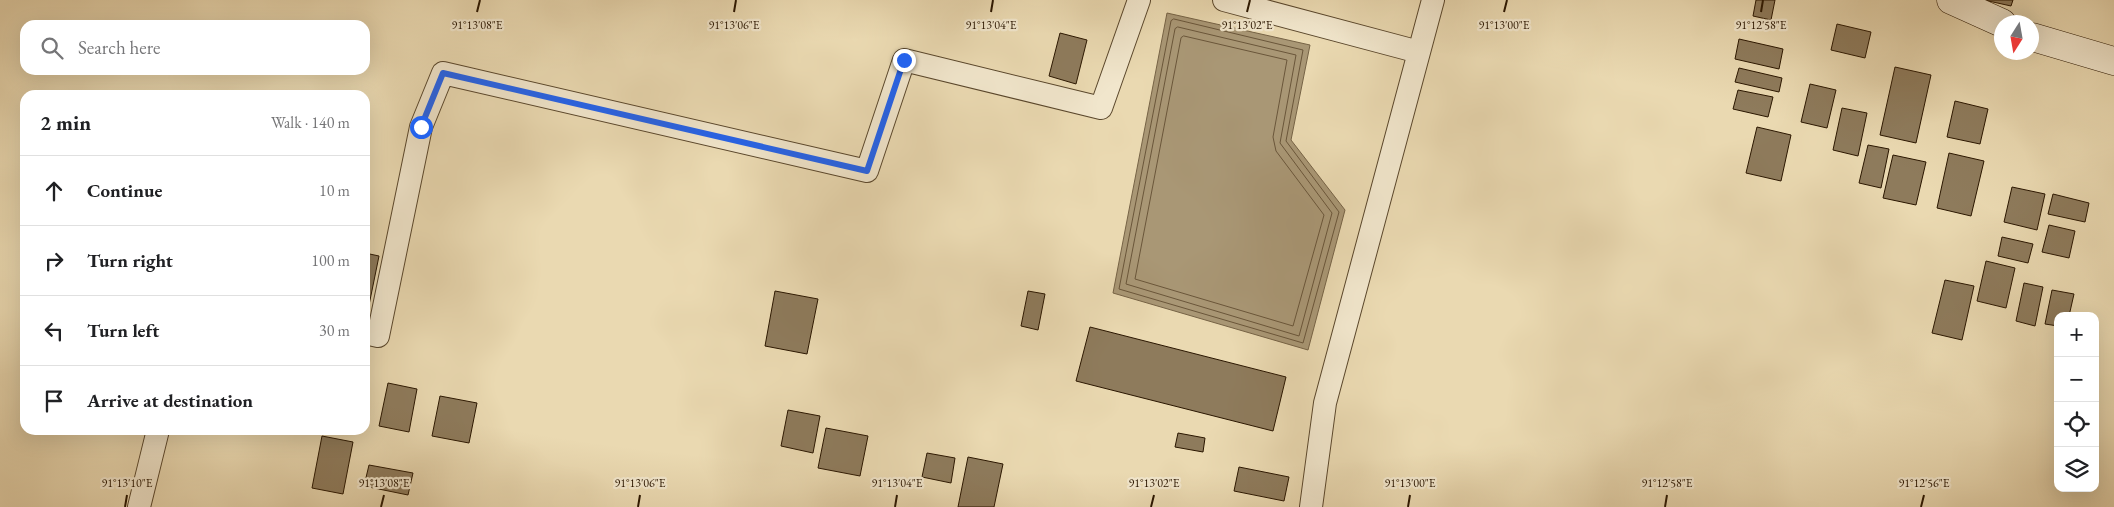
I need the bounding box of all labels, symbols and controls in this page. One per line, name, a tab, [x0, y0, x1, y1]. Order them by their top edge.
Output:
north arrow	[1994, 15, 2039, 60]
text: 91°13'08"E	[451, 17, 503, 33]
text: 91°13'06"E	[708, 17, 760, 33]
text: 91°13'04"E	[965, 17, 1017, 33]
text: 91°13'02"E	[1221, 17, 1273, 33]
text: 91°13'00"E	[1478, 17, 1530, 33]
text: 91°12'58"E	[1735, 17, 1787, 33]
search box	[20, 20, 370, 75]
icon: search	[38, 34, 66, 62]
text: Search here	[78, 35, 160, 60]
route end	[893, 49, 916, 72]
text: 2 min	[40, 109, 91, 136]
text: Walk · 140 m	[271, 112, 350, 133]
route start	[410, 116, 433, 139]
icon: ahead	[40, 177, 68, 205]
text: Continue	[87, 178, 162, 203]
text: 10 m	[319, 180, 350, 201]
icon: right	[40, 247, 68, 275]
text: Turn right	[87, 248, 173, 273]
text: 100 m	[311, 250, 350, 271]
map controls	[2054, 312, 2099, 492]
button: +	[2054, 312, 2099, 357]
icon: left	[40, 317, 68, 345]
text: Turn left	[87, 318, 159, 343]
text: 30 m	[319, 320, 350, 341]
button: −	[2054, 357, 2099, 402]
icon: arrive	[40, 387, 68, 415]
text: Arrive at destination	[87, 388, 253, 413]
button: locate	[2054, 402, 2099, 447]
button: layers	[2054, 447, 2099, 492]
text: 91°13'10"E	[101, 475, 153, 491]
text: 91°13'08"E	[358, 475, 410, 491]
text: 91°13'06"E	[614, 475, 666, 491]
text: 91°13'04"E	[871, 475, 923, 491]
text: 91°13'02"E	[1128, 475, 1180, 491]
text: 91°13'00"E	[1384, 475, 1436, 491]
text: 91°12'58"E	[1641, 475, 1693, 491]
text: 91°12'56"E	[1898, 475, 1950, 491]

